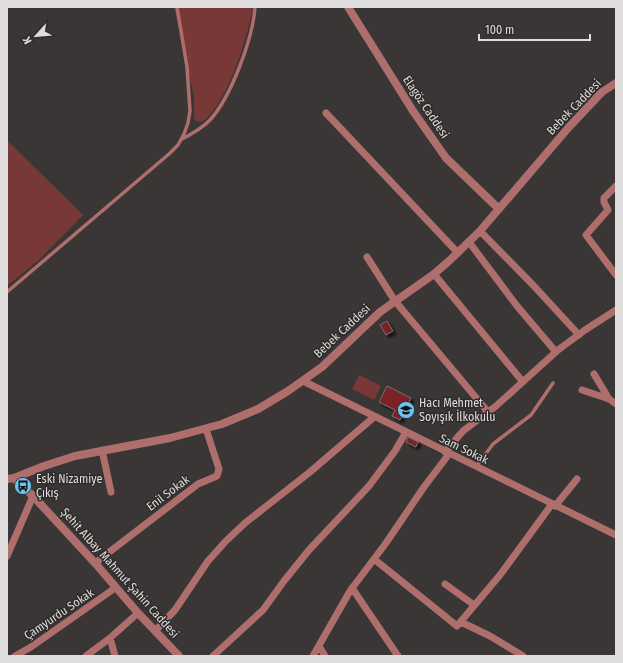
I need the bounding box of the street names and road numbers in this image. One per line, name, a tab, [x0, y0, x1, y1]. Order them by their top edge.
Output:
street label: Elagöz Caddesi	[400, 73, 452, 141]
street label: Bebek Caddesi	[544, 76, 604, 138]
street label: Bebek Caddesi	[311, 301, 373, 361]
street label: Sam Sokak	[437, 431, 491, 467]
street label: Enil Sokak	[144, 472, 192, 514]
street label: Şehit Albay Mahmut Şahin Caddesi	[58, 505, 182, 641]
street label: Çamyurdu Sokak	[21, 585, 97, 642]

